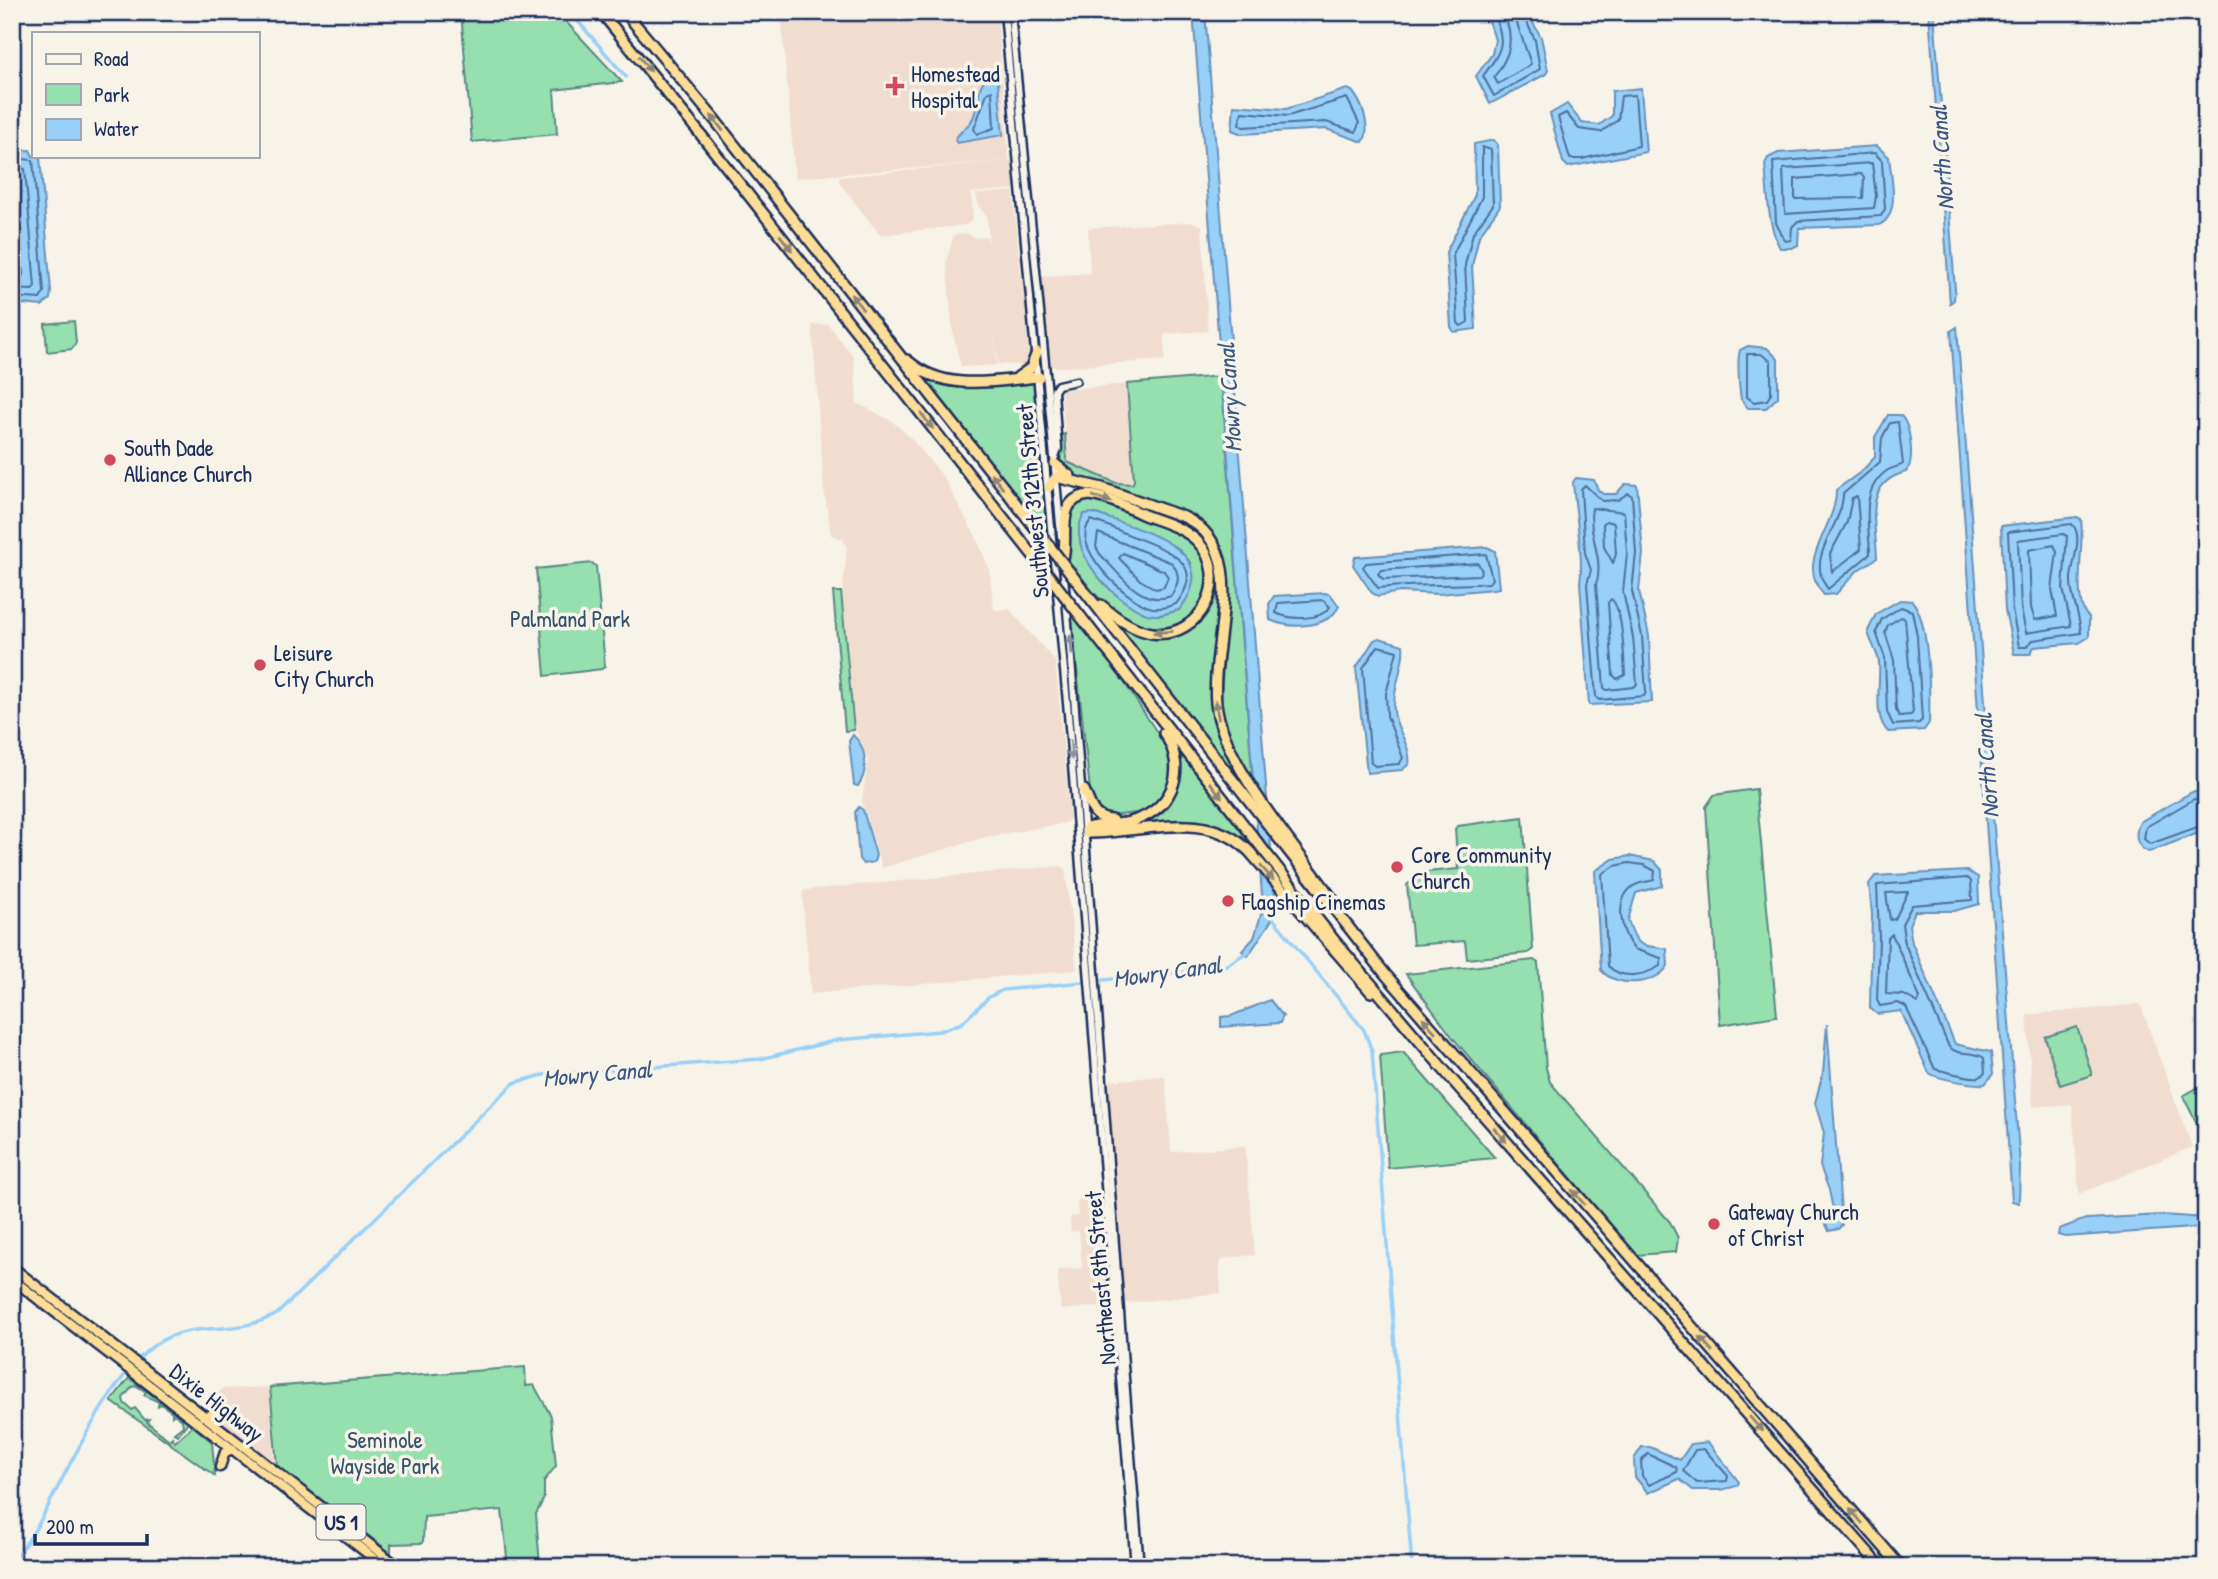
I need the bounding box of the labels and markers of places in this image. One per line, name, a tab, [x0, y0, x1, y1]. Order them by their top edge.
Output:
place label: Homestead Hospital	[911, 58, 1000, 115]
marker: Homestead Hospital	[885, 76, 905, 96]
place label: South Dade Alliance Church	[124, 432, 252, 489]
marker: South Dade Alliance Church	[102, 452, 118, 468]
place label: Leisure City Church	[274, 637, 374, 694]
marker: Leisure City Church	[252, 657, 268, 673]
place label: Core Community Church	[1411, 839, 1552, 896]
marker: Core Community Church	[1389, 859, 1405, 875]
place label: Flagship Cinemas	[1241, 886, 1386, 917]
marker: Flagship Cinemas	[1220, 893, 1236, 909]
place label: Gateway Church of Christ	[1728, 1196, 1859, 1253]
marker: Gateway Church of Christ	[1706, 1216, 1722, 1232]

